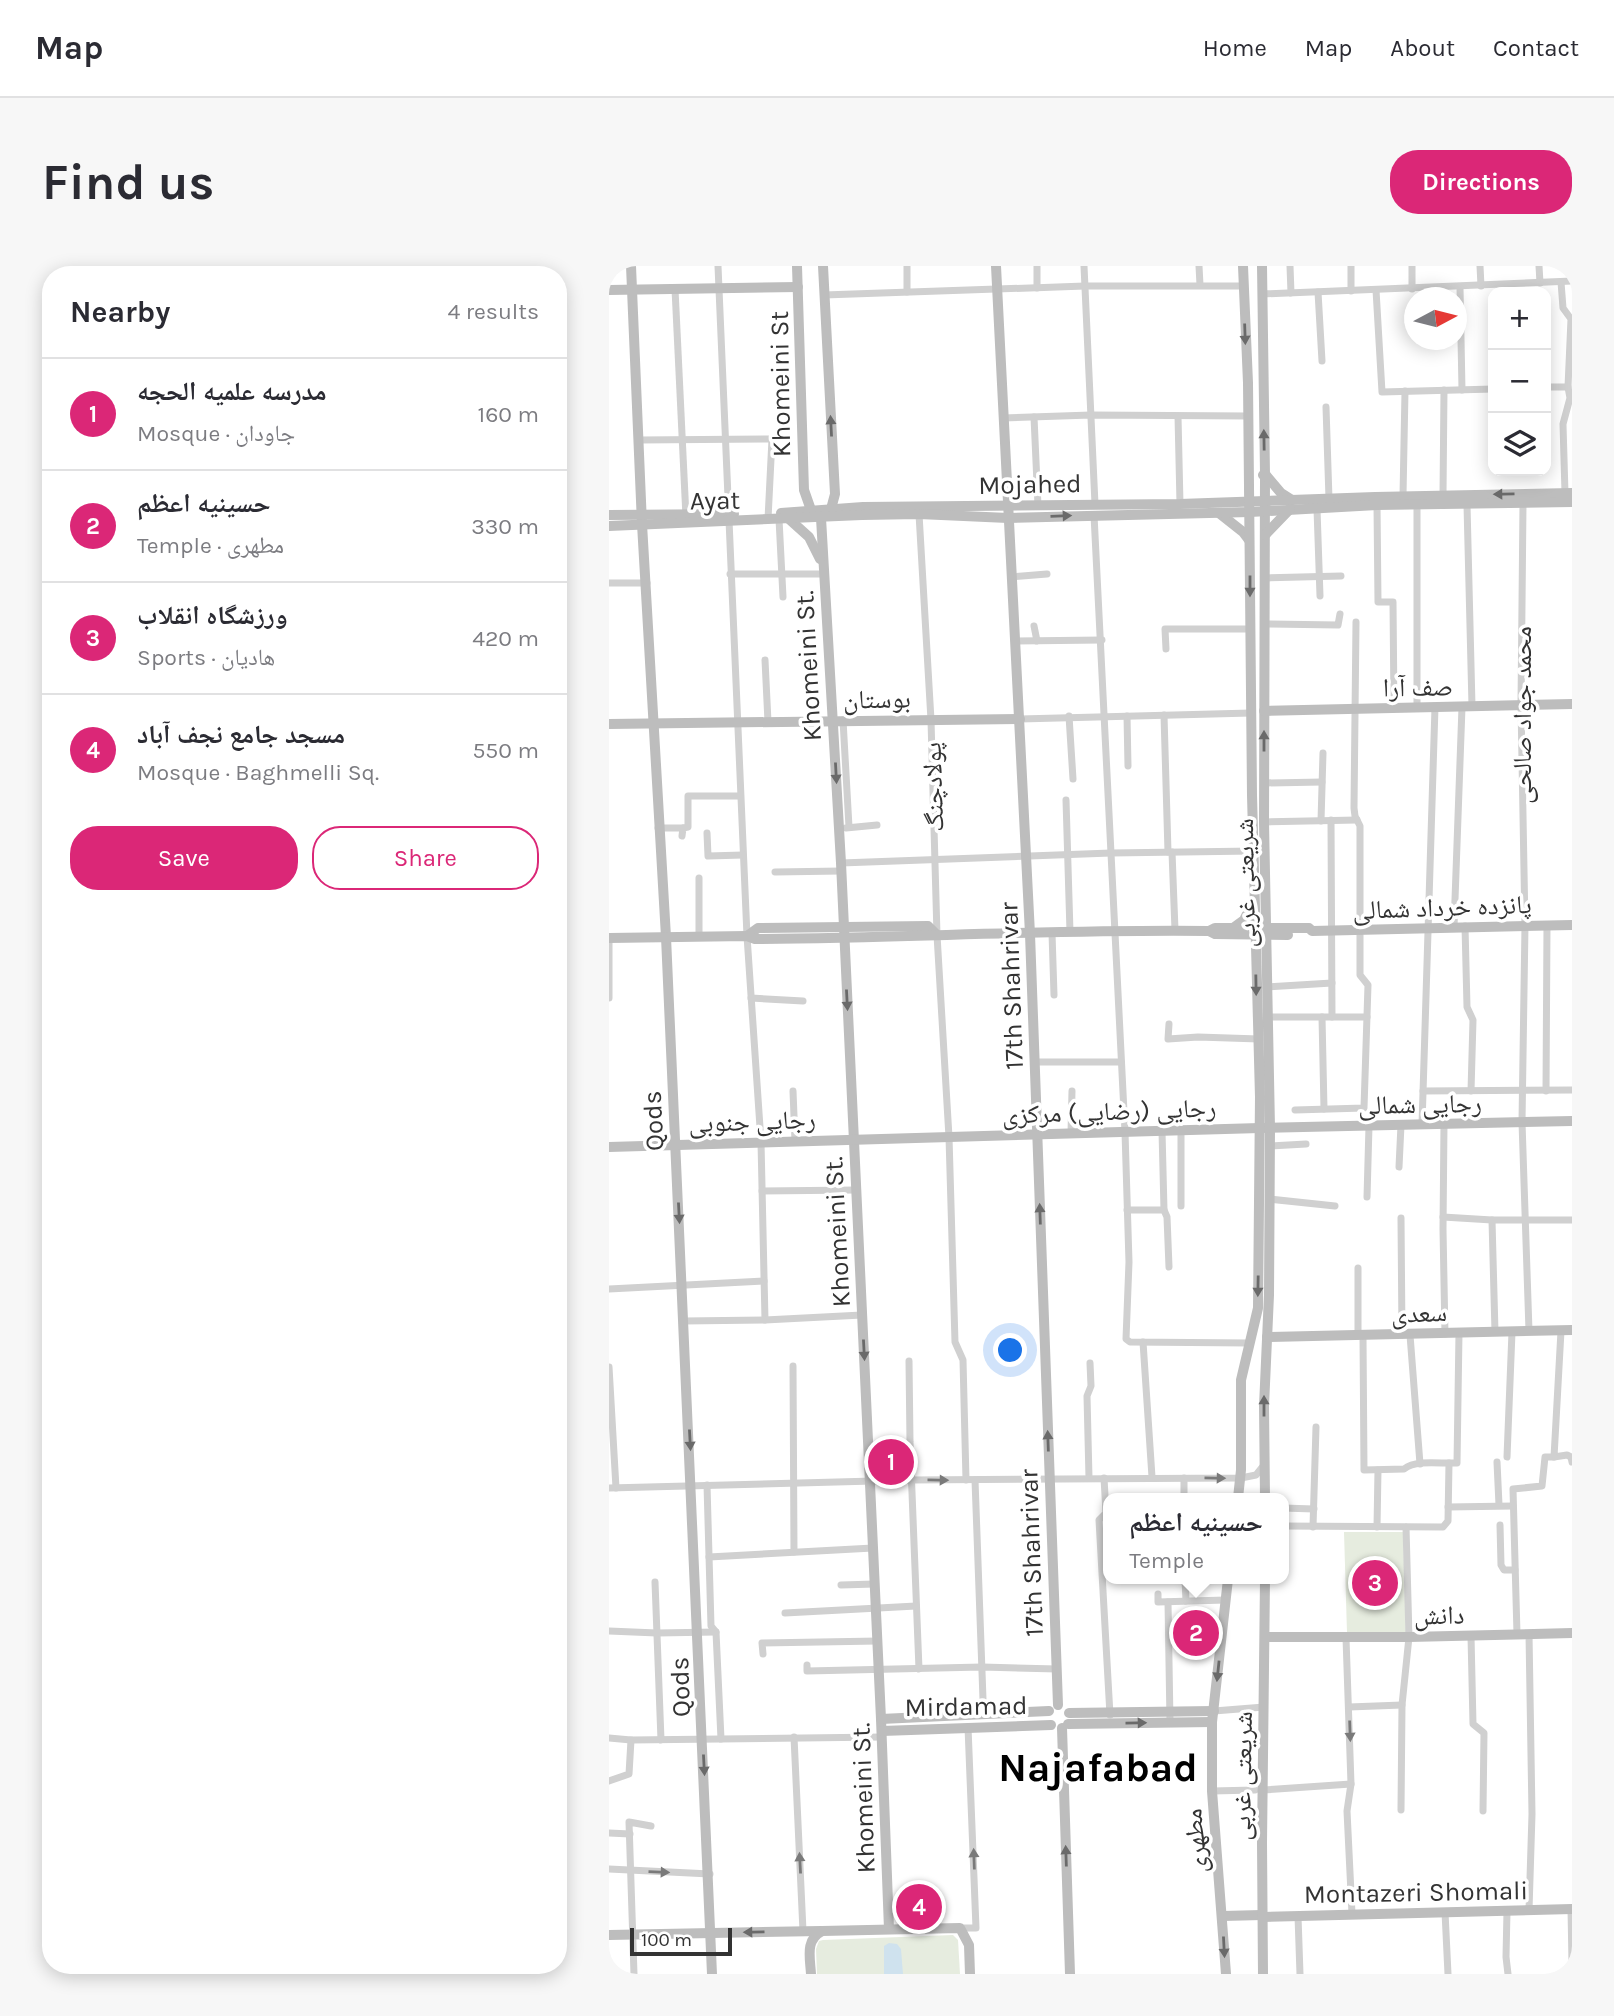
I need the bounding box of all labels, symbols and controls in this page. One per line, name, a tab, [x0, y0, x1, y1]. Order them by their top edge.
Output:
text: Map	[35, 29, 103, 67]
text: Home	[1203, 34, 1267, 62]
text: Map	[1305, 34, 1352, 62]
text: About	[1390, 34, 1455, 62]
text: Contact	[1493, 34, 1579, 62]
button: Directions	[1390, 150, 1572, 214]
text: Find us	[42, 154, 214, 211]
north arrow	[1404, 287, 1467, 350]
map controls	[1488, 287, 1551, 476]
button: +	[1488, 287, 1551, 350]
text: Nearby	[70, 294, 170, 330]
text: 4 results	[447, 298, 539, 325]
street label: Khomeini St	[764, 310, 797, 457]
one-way arrow	[1240, 323, 1251, 345]
button: −	[1488, 350, 1551, 413]
text: مدرسه علمیه الحجه	[137, 376, 327, 407]
text: 1	[89, 401, 97, 428]
text: 160 m	[478, 401, 539, 428]
button: layers	[1488, 413, 1551, 476]
one-way arrow	[825, 415, 836, 437]
text: Mosque · جاودان	[137, 420, 295, 447]
one-way arrow	[1258, 429, 1270, 451]
street label: Mojahed	[978, 468, 1082, 501]
street label: Ayat	[690, 485, 741, 516]
text: حسینیه اعظم	[137, 488, 271, 519]
one-way arrow	[1493, 488, 1515, 500]
one-way arrow	[1050, 510, 1072, 521]
text: 2	[86, 513, 100, 540]
text: 330 m	[471, 513, 539, 540]
text: Temple · مطهری	[137, 532, 284, 559]
one-way arrow	[1244, 575, 1256, 597]
street label: Khomeini St.	[789, 590, 828, 742]
text: ورزشگاه انقلاب	[137, 600, 288, 631]
text: 3	[86, 625, 100, 652]
text: 420 m	[472, 625, 539, 652]
street label: محمد جواد صالحی	[1507, 626, 1538, 804]
text: Sports · هادیان	[137, 644, 275, 671]
street label: صف آرا	[1383, 671, 1453, 704]
street label: بوستان	[843, 683, 911, 716]
text: مسجد جامع نجف آباد	[137, 719, 345, 750]
one-way arrow	[1258, 730, 1270, 752]
text: 4	[86, 737, 100, 764]
text: 550 m	[472, 737, 539, 764]
street label: پولادچنگ	[916, 742, 951, 832]
text: Mosque · Baghmelli Sq.	[137, 759, 379, 786]
one-way arrow	[830, 762, 841, 784]
street label: شریعتی غربی	[1229, 818, 1262, 948]
button: Save	[70, 826, 298, 890]
button: Share	[312, 826, 539, 890]
street label: پانزده خرداد شمالی	[1352, 889, 1532, 926]
street label: 17th Shahrivar	[993, 901, 1030, 1070]
one-way arrow	[1250, 974, 1262, 996]
one-way arrow	[842, 989, 853, 1011]
street label: رجایی شمالی	[1358, 1088, 1482, 1121]
street label: Qods	[636, 1090, 671, 1152]
street label: رجایی (رضایی) مرکزی	[1001, 1092, 1217, 1131]
street label: رجایی جنوبی	[688, 1104, 816, 1139]
street label: Khomeini St.	[818, 1156, 857, 1308]
one-way arrow	[673, 1202, 684, 1224]
one-way arrow	[1034, 1203, 1046, 1225]
one-way arrow	[1253, 1275, 1264, 1297]
street label: سعدی	[1390, 1297, 1448, 1330]
your location	[993, 1333, 1027, 1367]
one-way arrow	[858, 1339, 869, 1361]
one-way arrow	[1258, 1394, 1270, 1416]
one-way arrow	[684, 1429, 695, 1451]
one-way arrow	[1042, 1430, 1053, 1452]
pin: 1	[868, 1436, 914, 1488]
street label: 17th Shahrivar	[1013, 1468, 1050, 1637]
one-way arrow	[1204, 1472, 1226, 1484]
one-way arrow	[927, 1474, 949, 1486]
popup	[1103, 1493, 1289, 1584]
text: حسینیه اعظم	[1129, 1507, 1263, 1538]
text: Temple	[1129, 1547, 1204, 1574]
pin: 3	[1352, 1557, 1398, 1609]
street label: دانش	[1413, 1600, 1465, 1631]
pin: 2	[1173, 1607, 1219, 1659]
street label: Qods	[664, 1656, 697, 1718]
one-way arrow	[1212, 1660, 1223, 1682]
street label: Mirdamad	[904, 1690, 1028, 1723]
street label: شریعتی غربی	[1226, 1711, 1259, 1841]
one-way arrow	[1125, 1717, 1147, 1729]
one-way arrow	[1345, 1720, 1356, 1742]
street label: Khomeini St.	[845, 1722, 882, 1874]
district label: Najafabad	[998, 1744, 1198, 1791]
one-way arrow	[699, 1754, 710, 1776]
street label: مطهری	[1177, 1807, 1214, 1875]
one-way arrow	[1061, 1845, 1072, 1867]
one-way arrow	[968, 1848, 979, 1870]
one-way arrow	[794, 1852, 805, 1874]
one-way arrow	[649, 1867, 671, 1878]
street label: Montazeri Shomali	[1304, 1875, 1528, 1910]
pin: 4	[896, 1881, 942, 1933]
scale bar	[630, 1925, 731, 1957]
one-way arrow	[742, 1926, 764, 1938]
text: 100 m	[641, 1929, 692, 1951]
one-way arrow	[1219, 1936, 1230, 1958]

